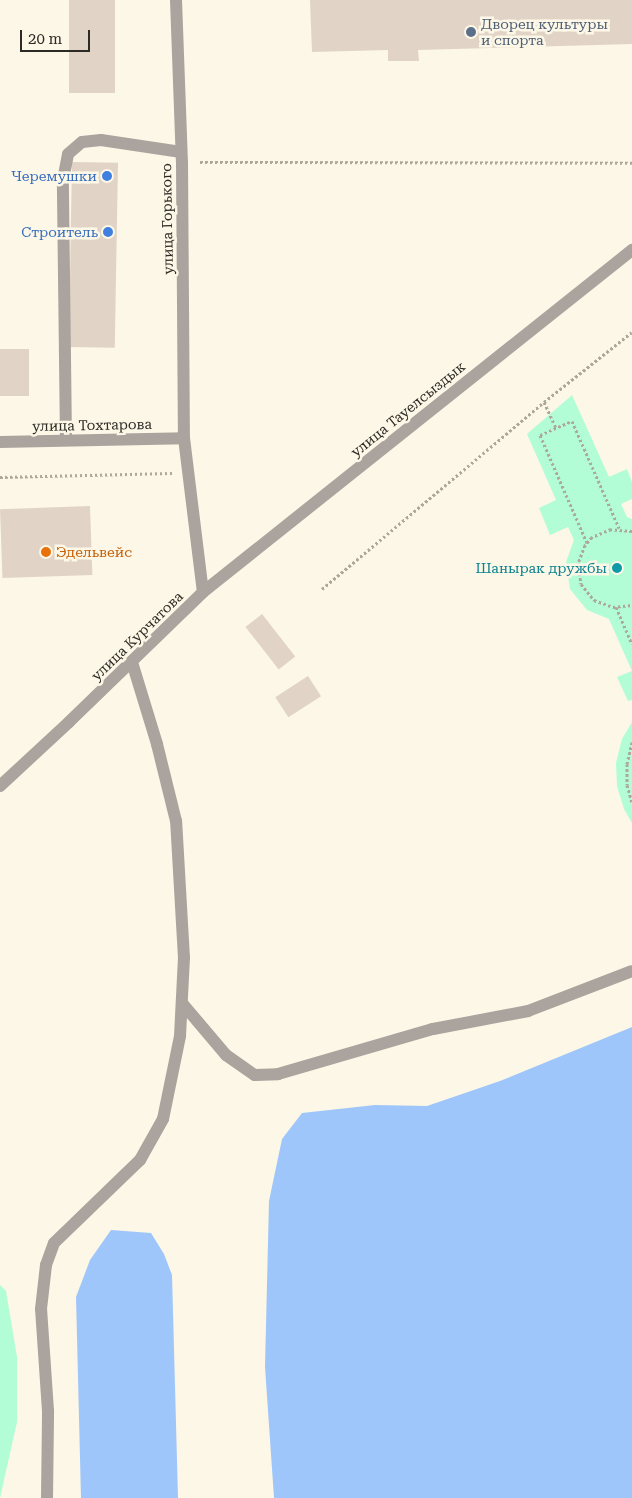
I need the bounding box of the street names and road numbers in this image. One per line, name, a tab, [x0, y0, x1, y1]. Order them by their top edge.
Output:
street label: улица Горького	[158, 163, 176, 275]
street label: улица Тауелсыздык	[347, 358, 469, 460]
street label: улица Тохтарова	[32, 416, 152, 434]
street label: улица Курчатова	[88, 588, 186, 684]

